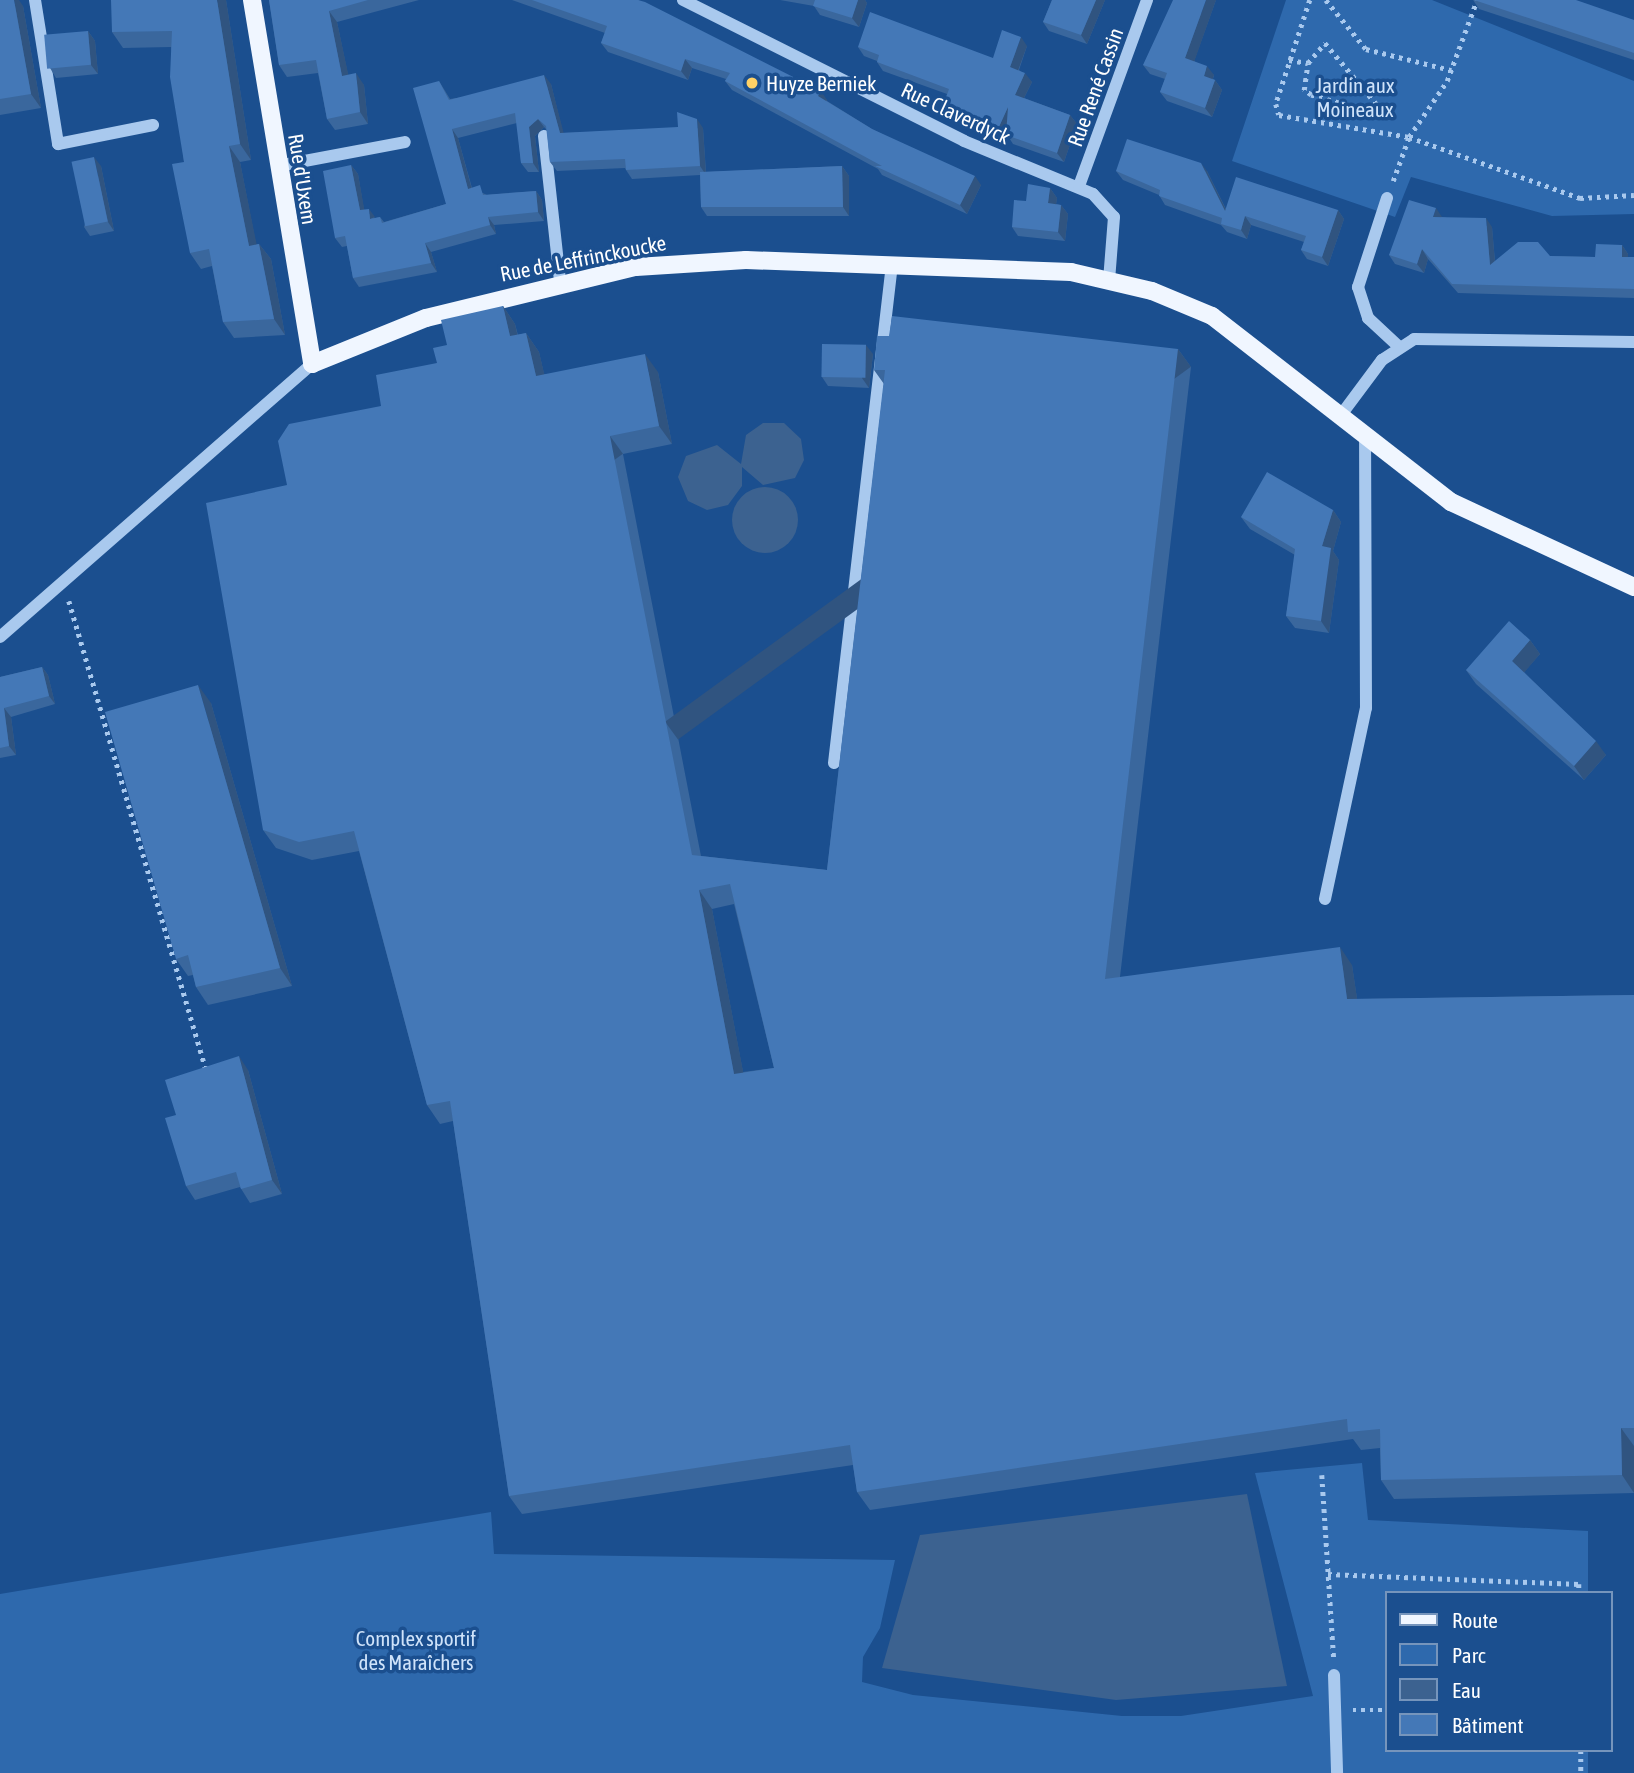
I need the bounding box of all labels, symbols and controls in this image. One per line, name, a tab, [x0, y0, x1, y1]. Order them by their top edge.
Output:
street label: Rue René Cassin	[1062, 24, 1128, 150]
place label: Huyze Berniek	[766, 70, 876, 96]
park label: Jardin aux Moineaux	[1316, 72, 1394, 122]
marker: Huyze Berniek	[744, 75, 760, 91]
street label: Rue Claverdyck	[897, 77, 1015, 149]
street label: Rue d'Uxem	[283, 132, 323, 226]
street label: Rue de Leffrinckoucke	[498, 230, 668, 286]
legend	[1386, 1591, 1613, 1752]
text: Route	[1452, 1608, 1498, 1632]
park label: Complex sportif des Maraîchers	[356, 1625, 476, 1675]
text: Parc	[1452, 1643, 1486, 1667]
text: Eau	[1452, 1678, 1481, 1702]
text: Bâtiment	[1452, 1713, 1523, 1737]

